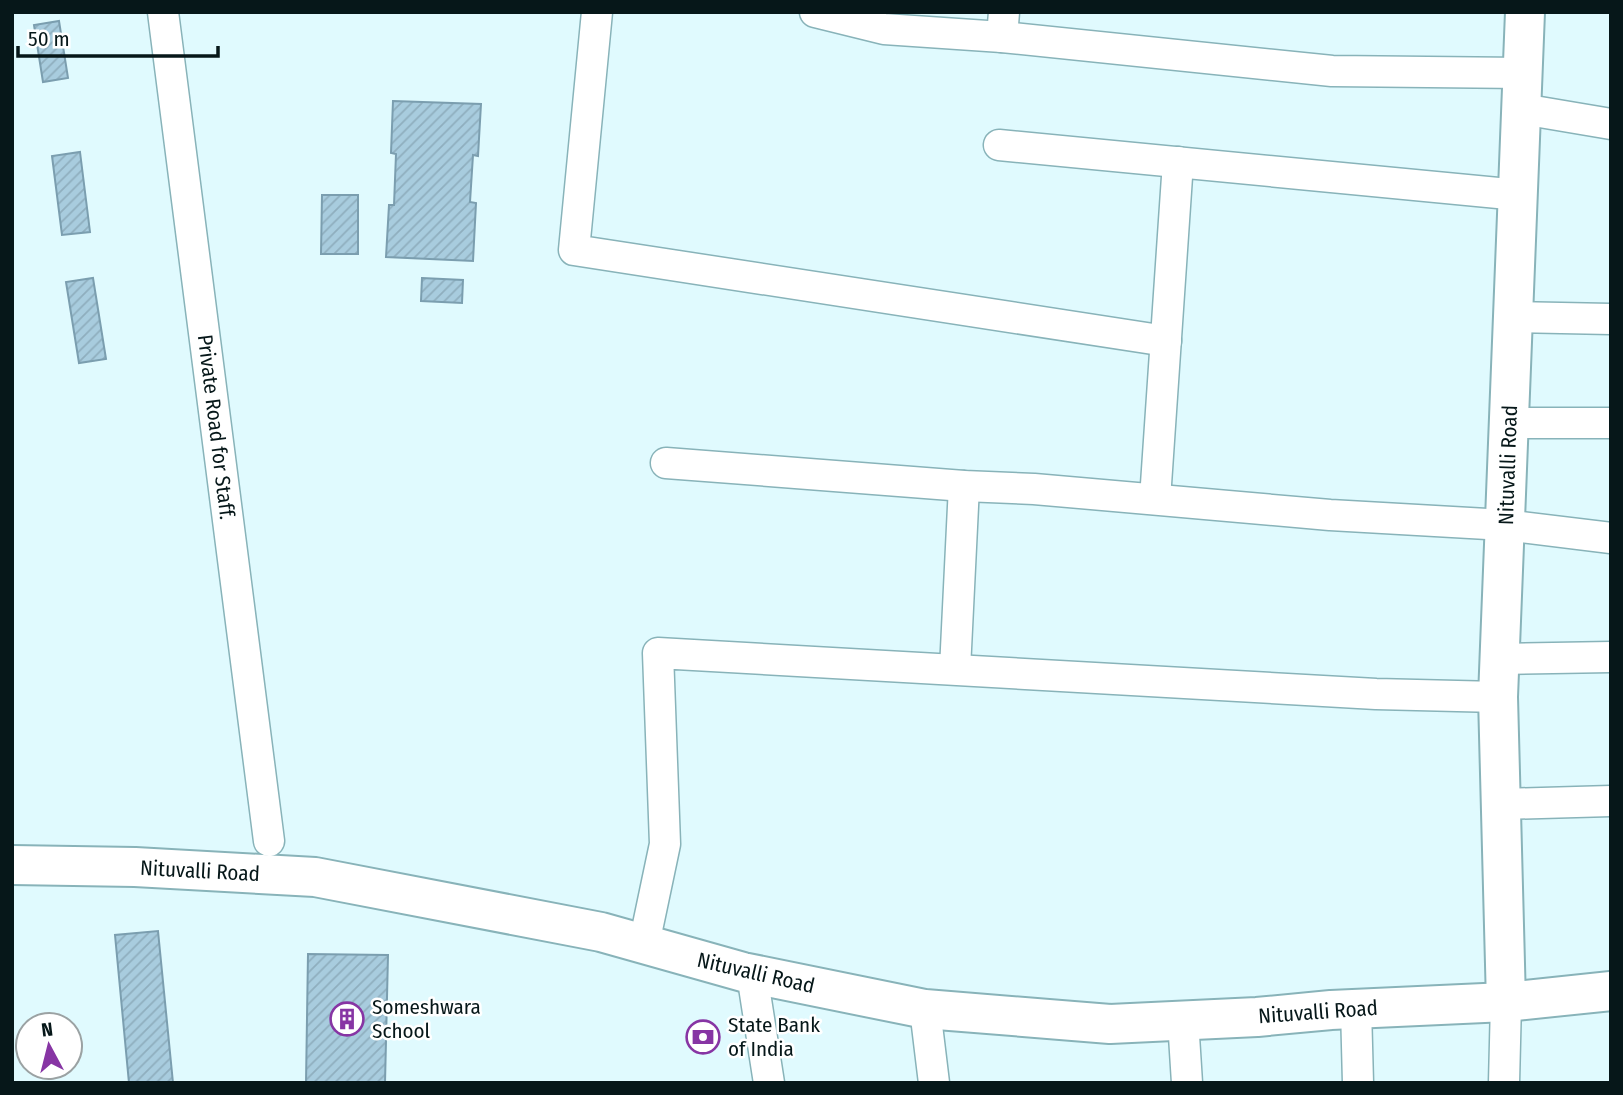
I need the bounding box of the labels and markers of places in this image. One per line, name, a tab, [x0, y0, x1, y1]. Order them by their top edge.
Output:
place label: Someshwara School	[372, 994, 481, 1044]
building icon: Someshwara School	[328, 1000, 366, 1038]
place label: State Bank of India	[728, 1012, 820, 1062]
bank icon: State Bank of India	[684, 1018, 722, 1056]

